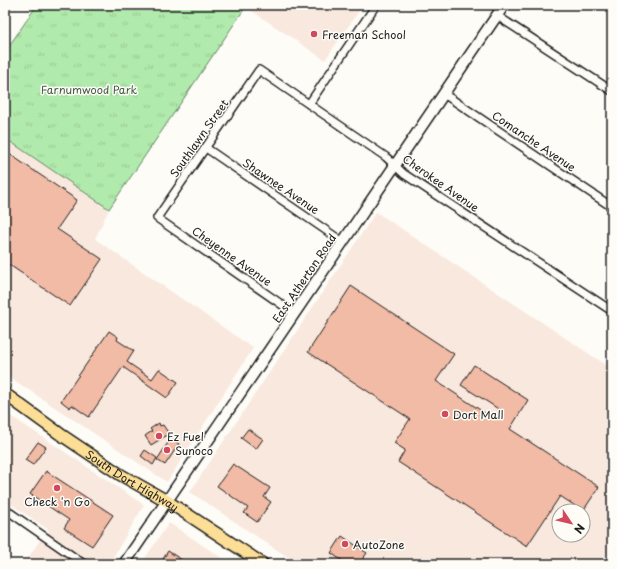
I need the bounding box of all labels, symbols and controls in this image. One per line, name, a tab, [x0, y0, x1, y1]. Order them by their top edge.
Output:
place label: Freeman School	[322, 26, 406, 43]
marker: Freeman School	[309, 29, 319, 39]
park label: Farnumwood Park	[41, 81, 138, 98]
street label: Southlawn Street	[166, 95, 233, 180]
street label: Comanche Avenue	[489, 107, 579, 175]
street label: Cherokee Avenue	[399, 150, 483, 216]
street label: Shawnee Avenue	[239, 154, 323, 218]
street label: Cheyenne Avenue	[189, 222, 275, 290]
street label: East Atherton Road	[268, 230, 340, 326]
place label: Dort Mall	[453, 406, 504, 423]
marker: Dort Mall	[440, 409, 450, 419]
place label: Ez Fuel	[167, 428, 204, 445]
marker: Ez Fuel	[154, 431, 164, 441]
place label: Sunoco	[175, 442, 213, 459]
street label: South Dort Highway	[82, 445, 182, 515]
marker: Sunoco	[162, 445, 172, 455]
marker: Check 'n Go	[52, 483, 62, 493]
place label: Check 'n Go	[24, 493, 90, 510]
north arrow	[551, 503, 591, 543]
text: N	[570, 521, 589, 538]
place label: AutoZone	[353, 536, 405, 553]
marker: AutoZone	[340, 539, 350, 549]

